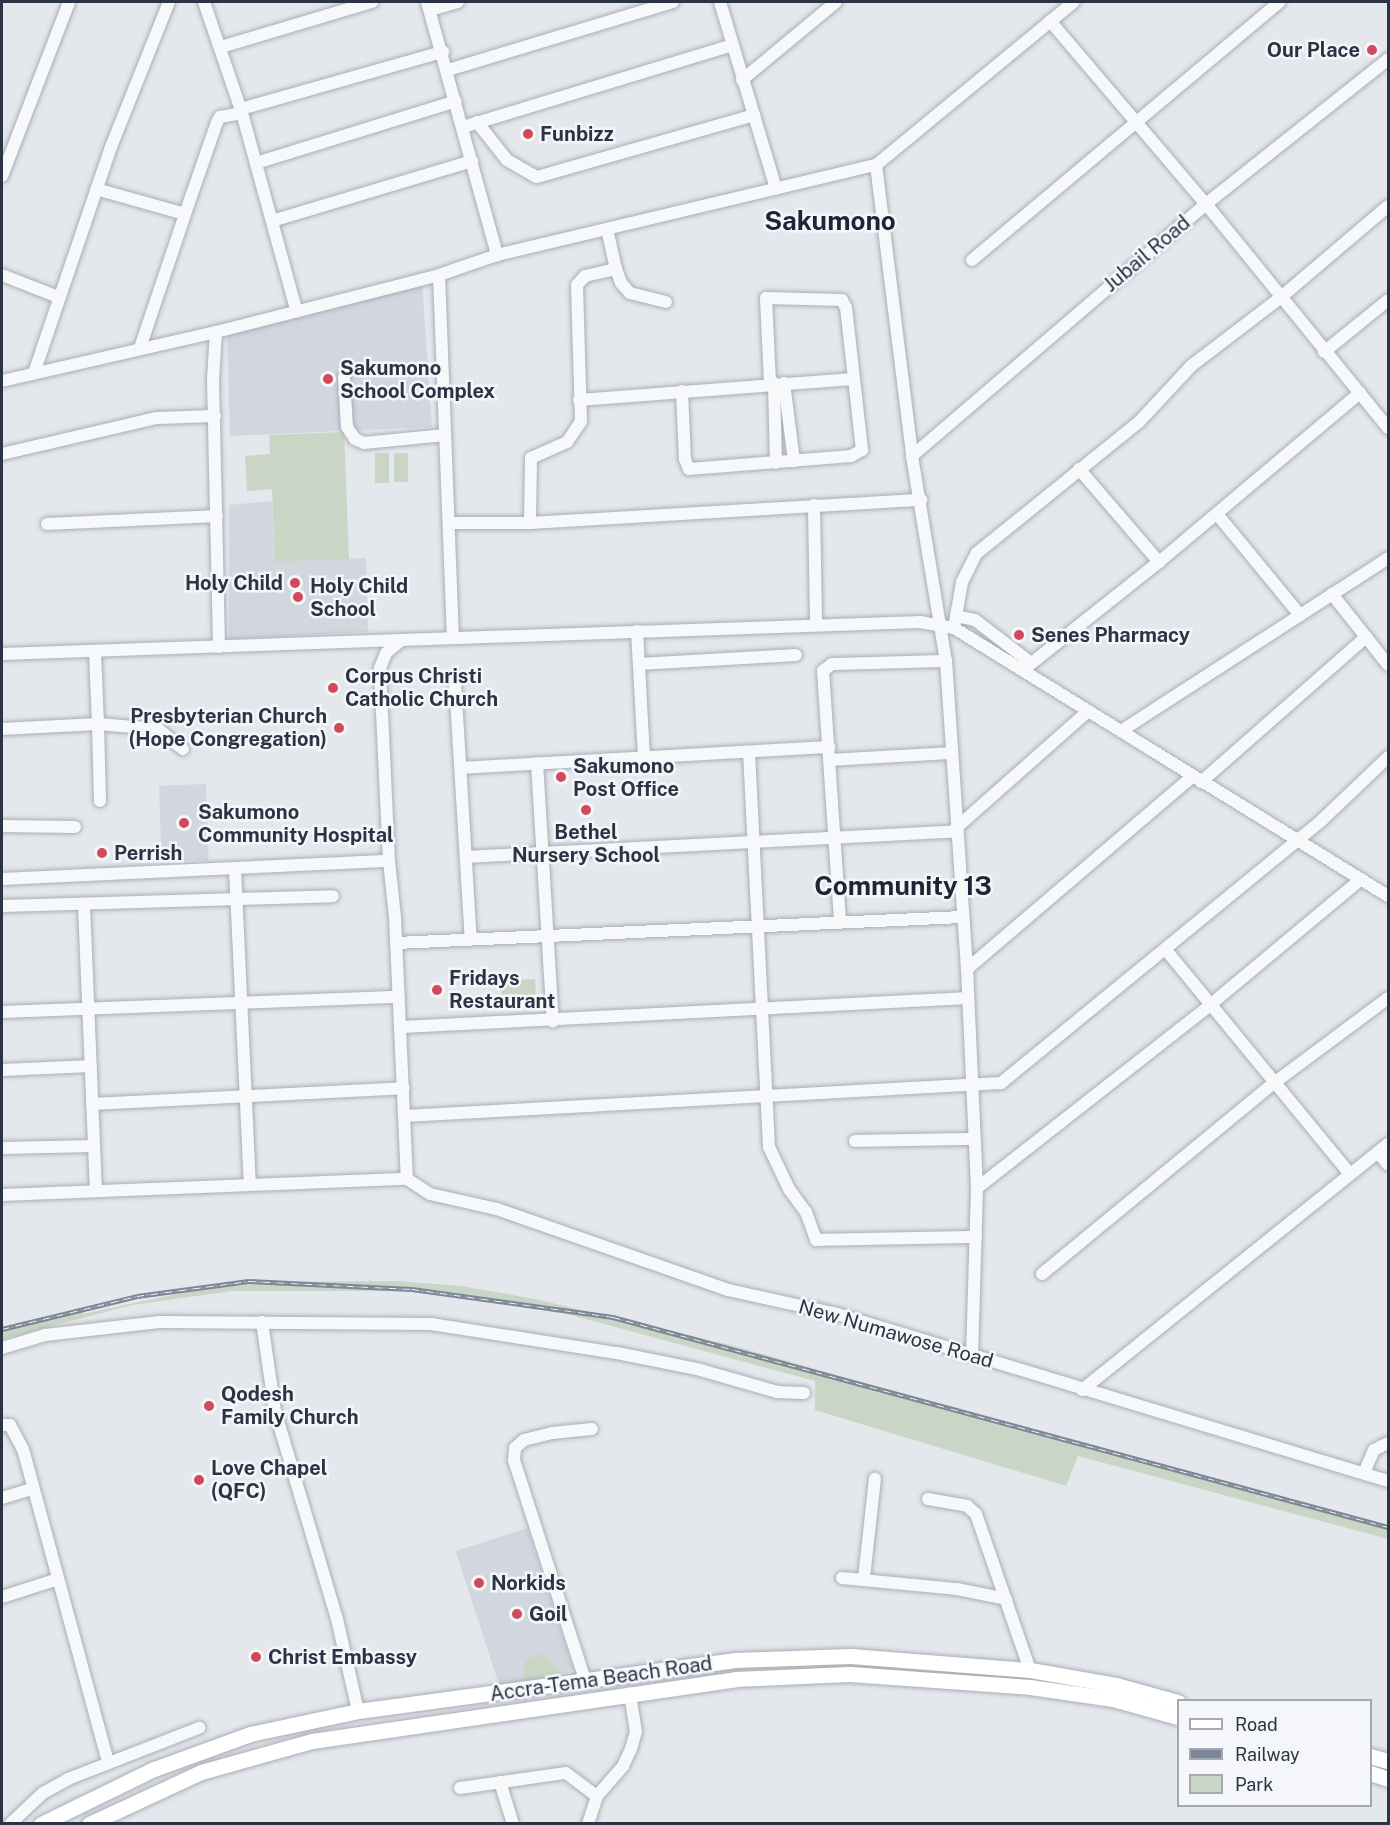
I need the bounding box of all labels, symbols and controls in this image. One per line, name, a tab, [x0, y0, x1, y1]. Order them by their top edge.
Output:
place label: Our Place	[1267, 38, 1360, 62]
marker: Our Place	[1365, 43, 1379, 57]
place label: Funbizz	[540, 122, 614, 146]
marker: Funbizz	[521, 127, 535, 141]
district label: Sakumono	[764, 205, 896, 237]
street label: Jubail Road	[1099, 211, 1195, 297]
place label: Sakumono School Complex	[340, 356, 495, 403]
marker: Sakumono School Complex	[321, 372, 335, 386]
place label: Holy Child	[185, 571, 283, 595]
place label: Holy Child School	[310, 574, 408, 621]
marker: Holy Child	[288, 576, 302, 590]
marker: Holy Child School	[291, 590, 305, 604]
place label: Senes Pharmacy	[1031, 623, 1190, 647]
marker: Senes Pharmacy	[1012, 628, 1026, 642]
place label: Corpus Christi Catholic Church	[345, 664, 498, 711]
marker: Corpus Christi Catholic Church	[326, 681, 340, 695]
place label: Presbyterian Church (Hope Congregation)	[129, 704, 327, 751]
marker: Presbyterian Church (Hope Congregation)	[332, 721, 346, 735]
place label: Sakumono Post Office	[573, 754, 679, 801]
marker: Sakumono Post Office	[554, 770, 568, 784]
place label: Sakumono Community Hospital	[198, 800, 394, 847]
marker: Bethel Nursery School	[579, 803, 593, 817]
marker: Sakumono Community Hospital	[175, 814, 193, 832]
place label: Bethel Nursery School	[512, 820, 660, 867]
place label: Perrish	[114, 841, 182, 865]
marker: Perrish	[95, 846, 109, 860]
district label: Community 13	[814, 870, 992, 902]
place label: Fridays Restaurant	[449, 966, 555, 1013]
marker: Fridays Restaurant	[430, 983, 444, 997]
street label: New Numawose Road	[796, 1295, 996, 1373]
place label: Qodesh Family Church	[221, 1382, 359, 1429]
marker: Qodesh Family Church	[202, 1399, 216, 1413]
place label: Love Chapel (QFC)	[211, 1456, 327, 1503]
marker: Love Chapel (QFC)	[192, 1473, 206, 1487]
place label: Norkids	[491, 1571, 566, 1595]
marker: Norkids	[472, 1576, 486, 1590]
place label: Goil	[529, 1602, 568, 1626]
marker: Goil	[510, 1607, 524, 1621]
place label: Christ Embassy	[268, 1645, 417, 1669]
marker: Christ Embassy	[249, 1650, 263, 1664]
street label: Accra-Tema Beach Road	[488, 1652, 714, 1706]
legend	[1177, 1699, 1372, 1807]
text: Road	[1235, 1714, 1278, 1735]
text: Railway	[1235, 1744, 1300, 1765]
text: Park	[1235, 1774, 1273, 1795]

